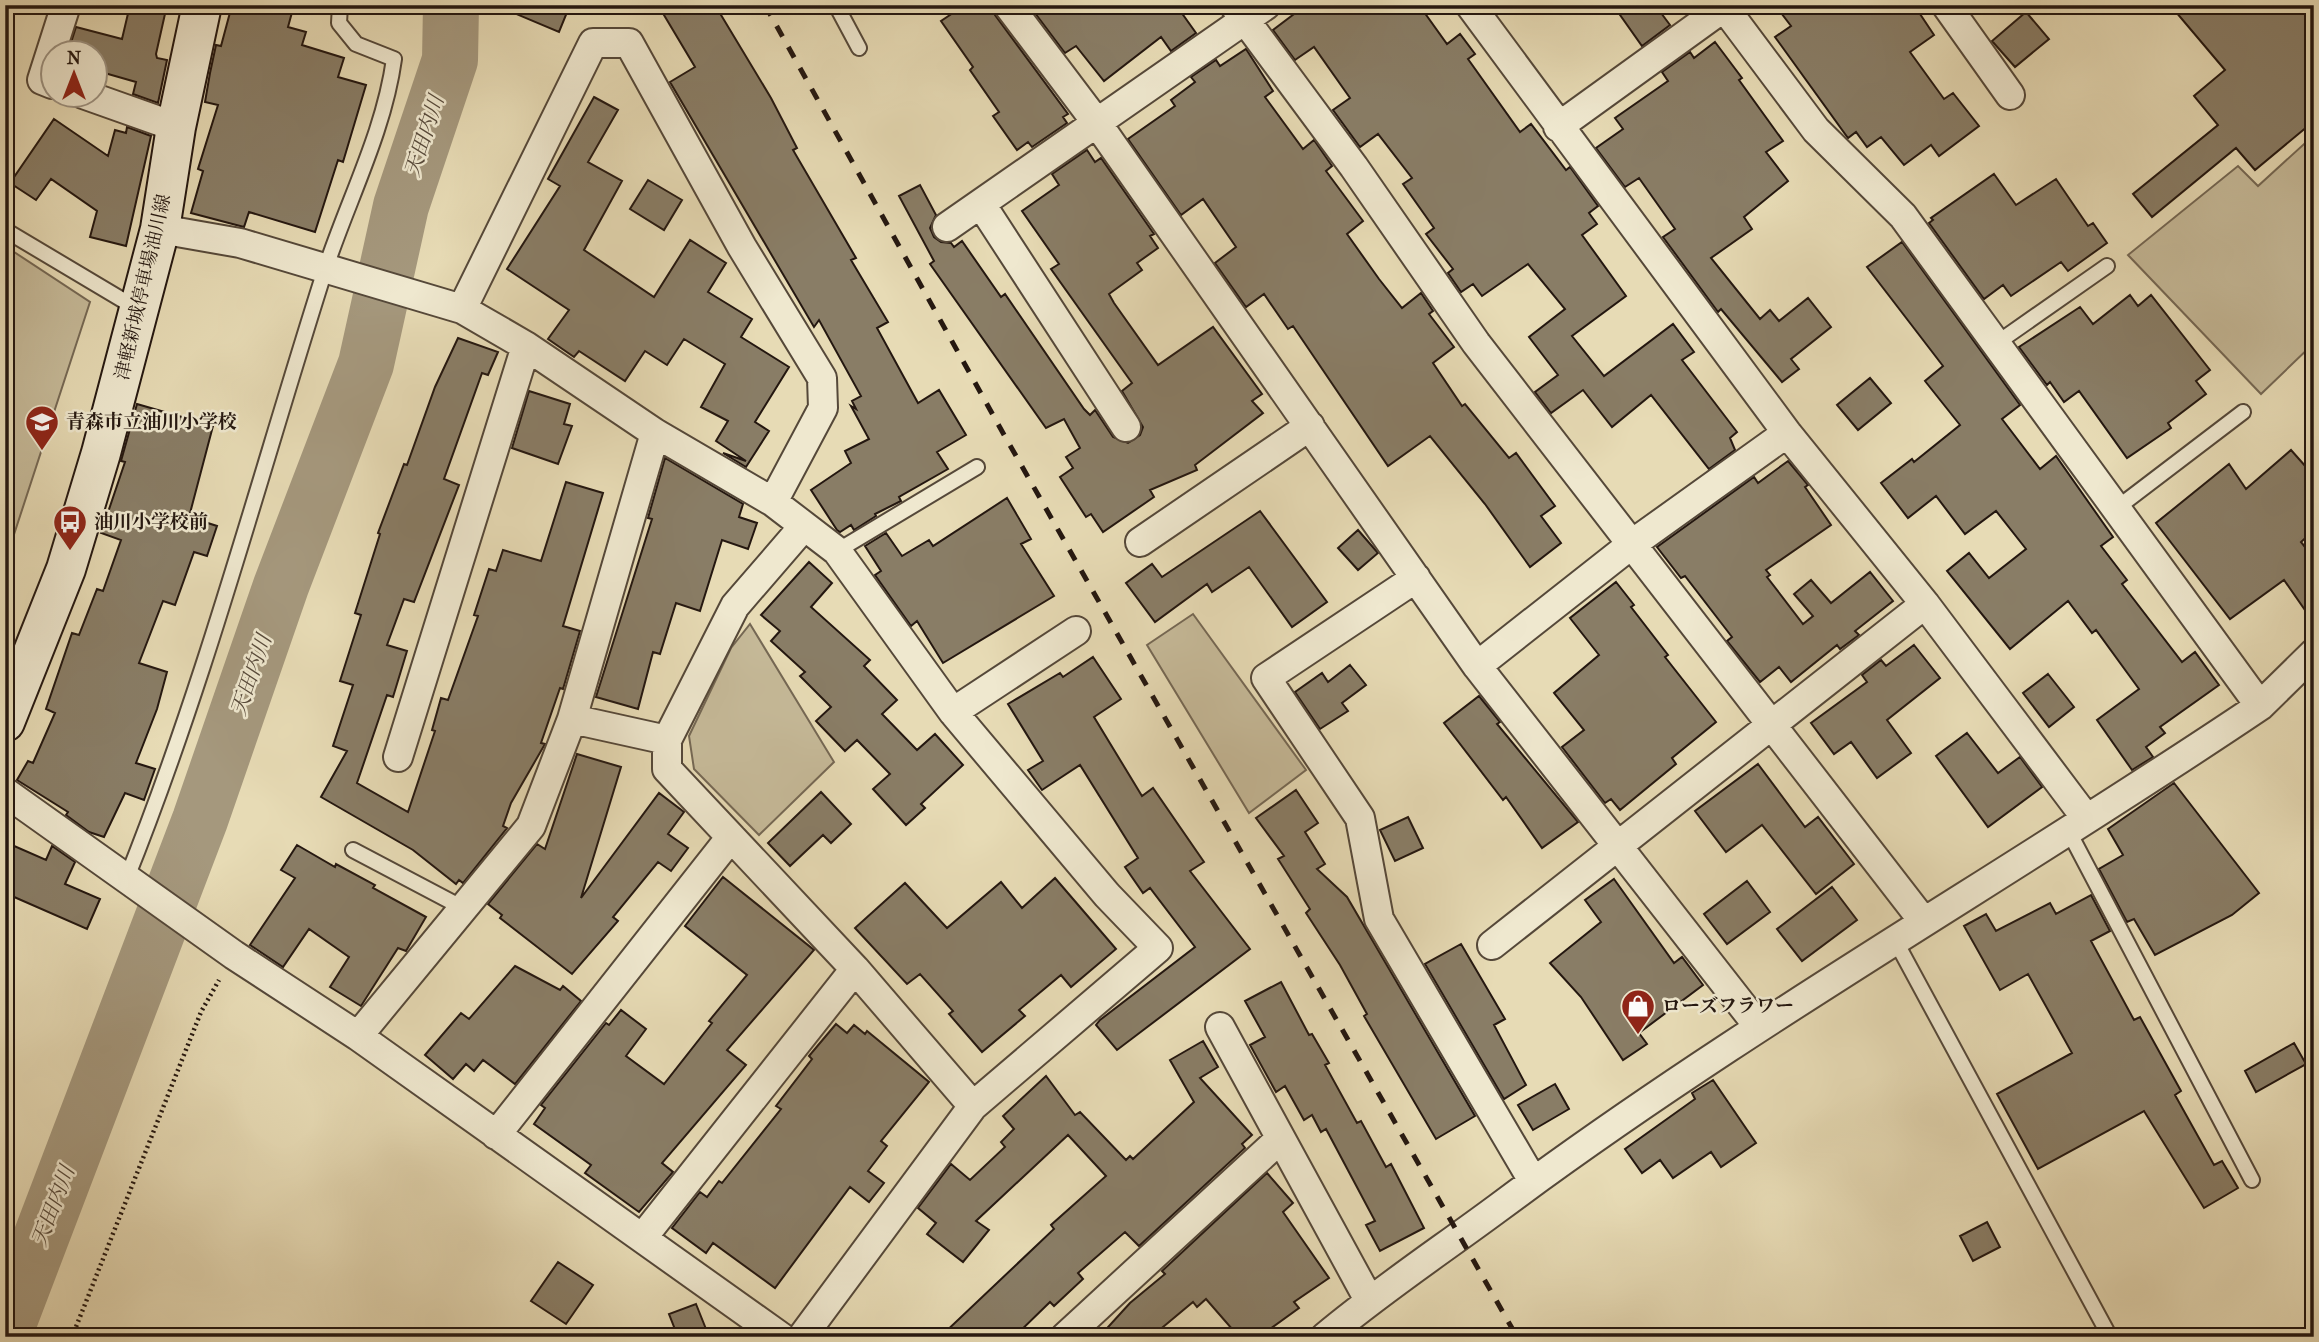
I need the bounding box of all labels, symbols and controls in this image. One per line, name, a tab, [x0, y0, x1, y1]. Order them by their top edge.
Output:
north arrow	[38, 38, 108, 108]
text: N	[67, 47, 82, 69]
water label: 天田内川	[400, 90, 449, 180]
street label: 津軽新城停車場油川線	[111, 192, 175, 382]
school or university icon: 青森市立油川小学校	[23, 403, 61, 452]
place label: 青森市立油川小学校	[66, 411, 237, 433]
bus stop icon: 油川小学校前	[51, 503, 89, 552]
place label: 油川小学校前	[94, 511, 208, 533]
water label: 天田内川	[226, 629, 277, 719]
shop icon: ローズフラワー	[1619, 987, 1657, 1036]
place label: ローズフラワー	[1662, 995, 1794, 1017]
water label: 天田内川	[27, 1161, 80, 1250]

